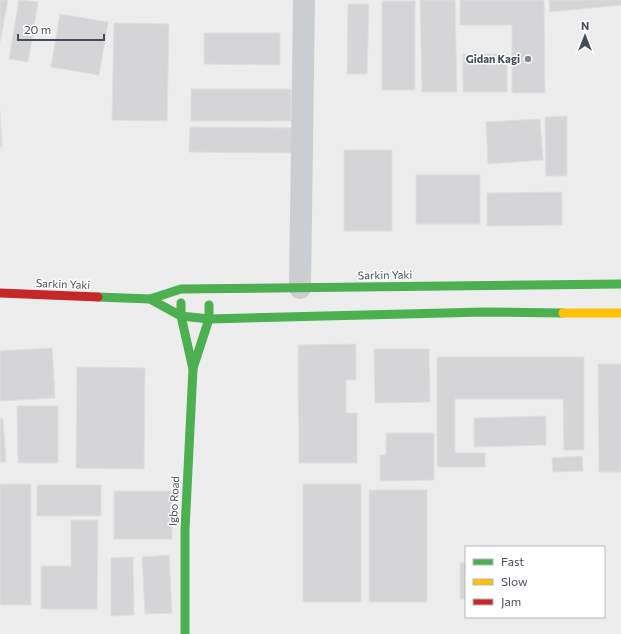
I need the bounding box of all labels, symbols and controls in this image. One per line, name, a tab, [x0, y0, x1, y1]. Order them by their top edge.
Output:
scale bar	[18, 16, 104, 42]
north arrow	[565, 16, 605, 56]
text: N	[581, 19, 589, 32]
text: 20 m	[24, 22, 51, 36]
place label: Gidan Kagi	[466, 52, 520, 65]
marker: Gidan Kagi	[523, 54, 533, 64]
street label: Sarkin Yaki	[358, 268, 412, 281]
street label: Sarkin Yaki	[36, 276, 91, 291]
street label: Igbo Road	[166, 476, 181, 526]
legend	[465, 546, 605, 618]
text: Fast	[501, 554, 524, 568]
text: Slow	[501, 574, 528, 588]
text: Jam	[501, 594, 521, 609]

